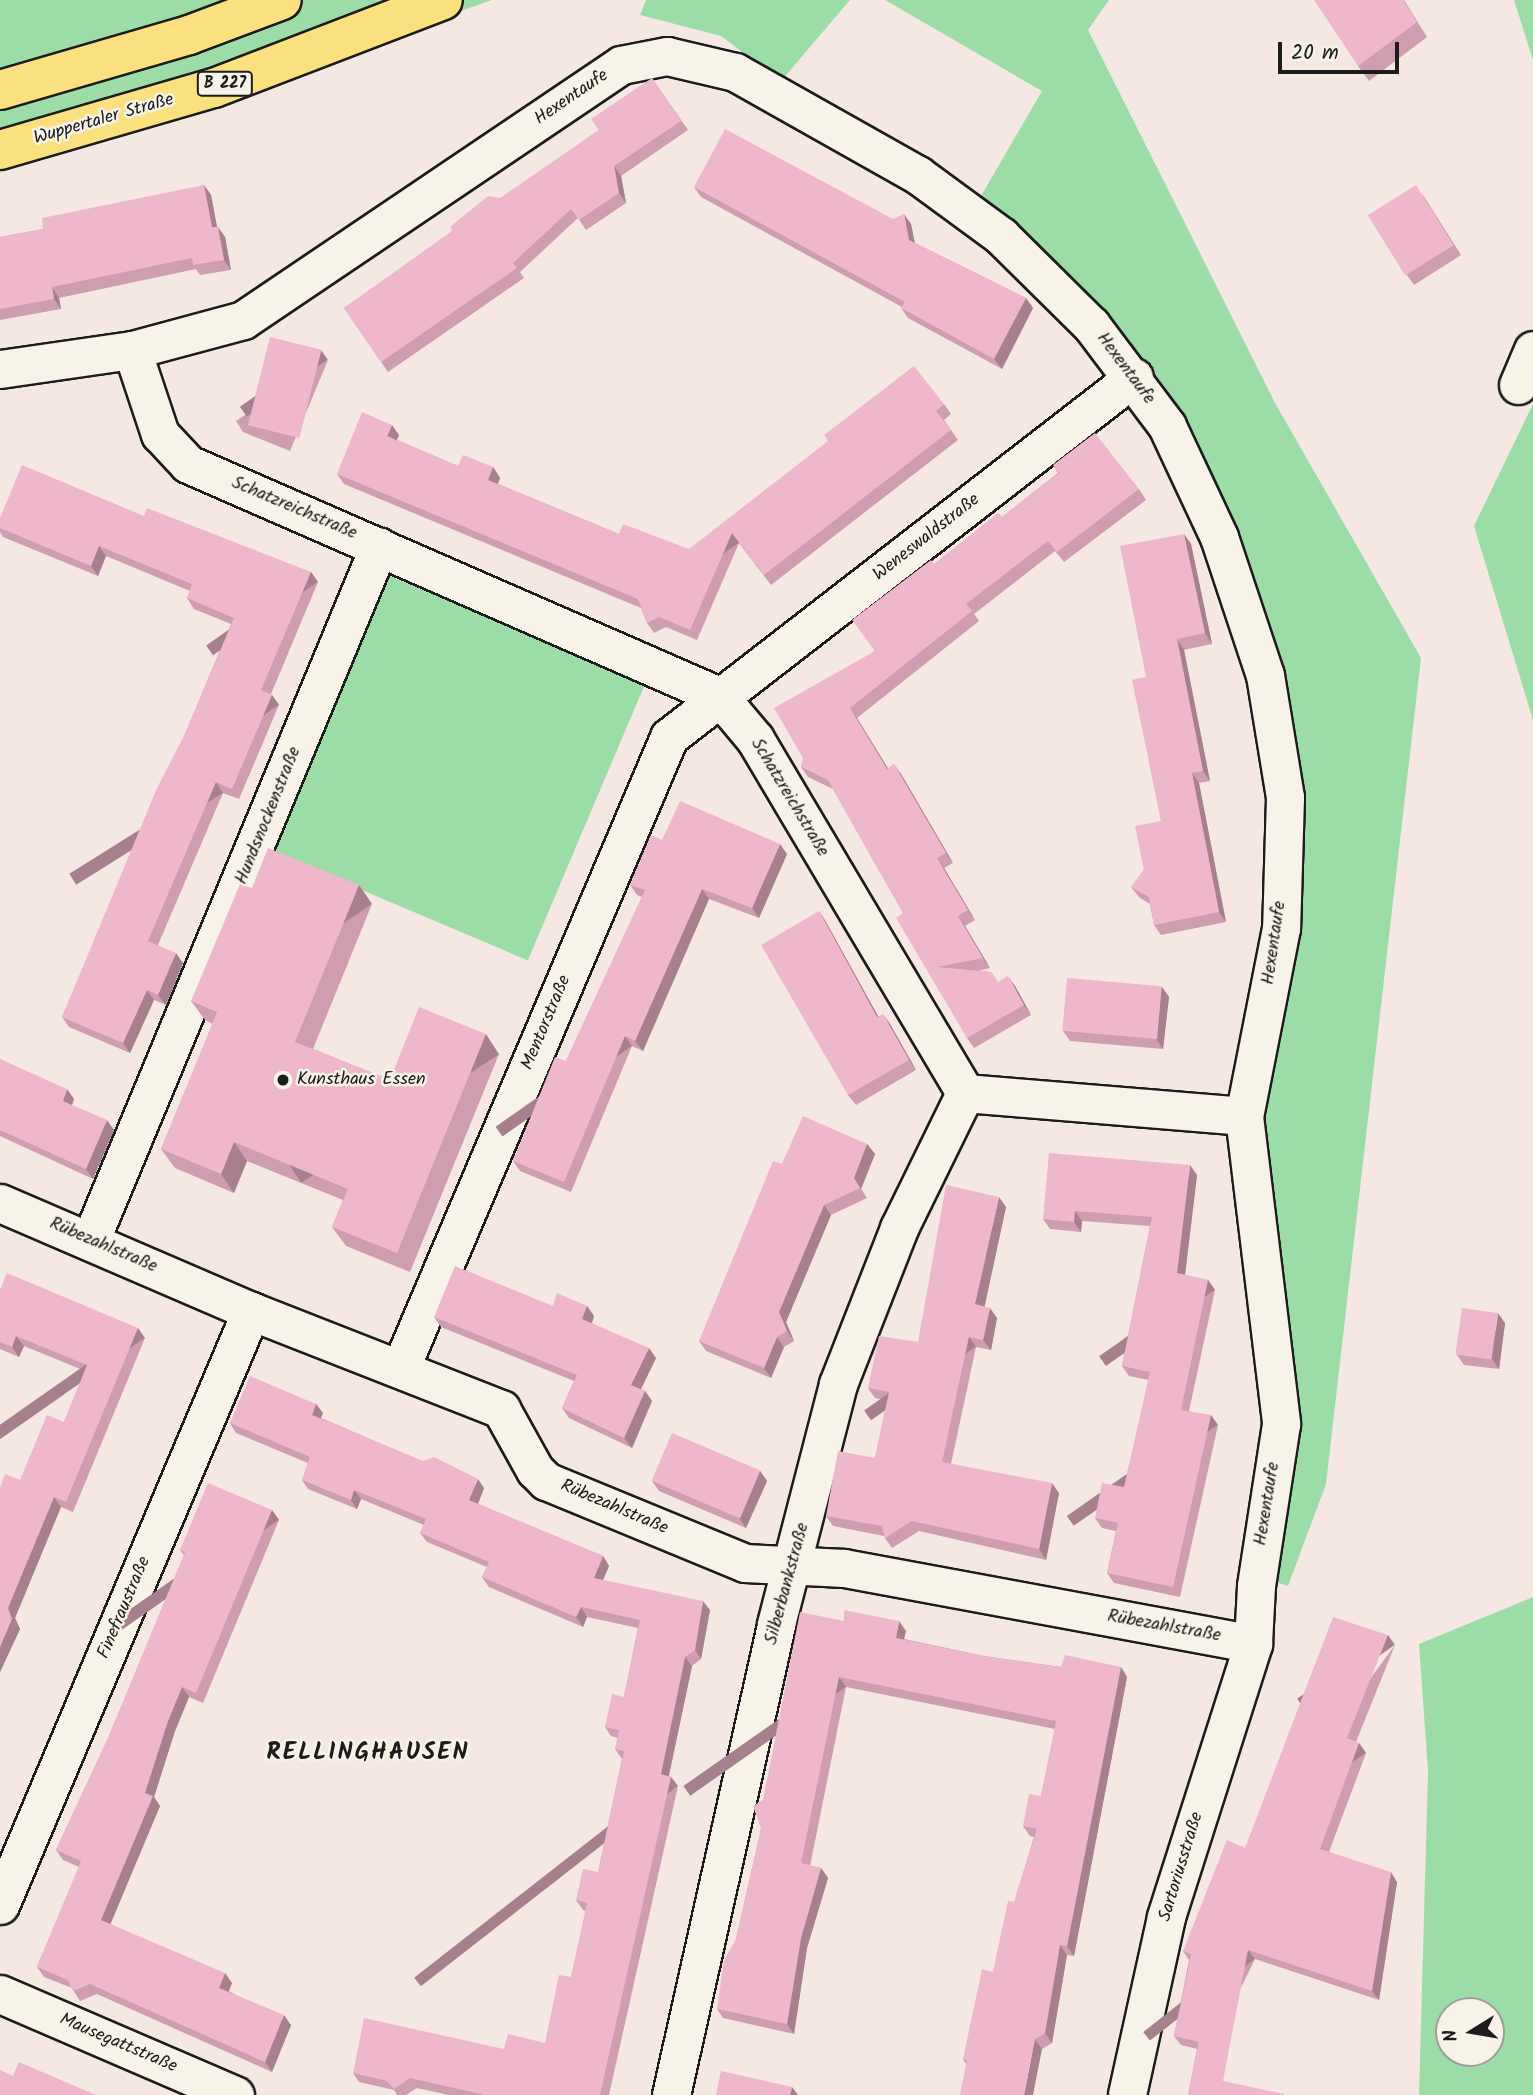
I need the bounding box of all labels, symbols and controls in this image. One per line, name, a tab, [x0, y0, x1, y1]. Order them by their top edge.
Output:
scale bar	[1281, 28, 1402, 72]
text: 20 m	[1291, 37, 1339, 70]
street label: Hexentaufe	[531, 65, 613, 131]
road number: B 227	[195, 72, 255, 96]
street label: Wuppertaler Straße	[32, 90, 176, 150]
street label: Hexentaufe	[1091, 329, 1159, 409]
street label: Schatzreichstraße	[228, 473, 360, 545]
street label: Weneswaldstraße	[869, 490, 985, 586]
street label: Schatzreichstraße	[745, 735, 833, 861]
street label: Hundsnockenstraße	[232, 744, 306, 888]
street label: Hexentaufe	[1258, 900, 1292, 986]
street label: Mentorstraße	[517, 972, 577, 1074]
place label: Kunsthaus Essen	[297, 1069, 426, 1091]
marker: Kunsthaus Essen	[275, 1072, 291, 1088]
street label: Rübezahlstraße	[46, 1214, 160, 1278]
street label: Hexentaufe	[1251, 1461, 1285, 1547]
street label: Rübezahlstraße	[557, 1476, 671, 1540]
street label: Silberbankstraße	[761, 1521, 815, 1647]
street label: Finefraustraße	[94, 1554, 156, 1662]
street label: Rübezahlstraße	[1106, 1606, 1222, 1648]
district label: RELLINGHAUSEN	[268, 1739, 468, 1767]
street label: Sartoriusstraße	[1155, 1810, 1209, 1924]
north arrow	[1435, 1997, 1505, 2067]
street label: Mausegattstraße	[56, 2010, 180, 2078]
text: N	[1435, 2027, 1467, 2044]

